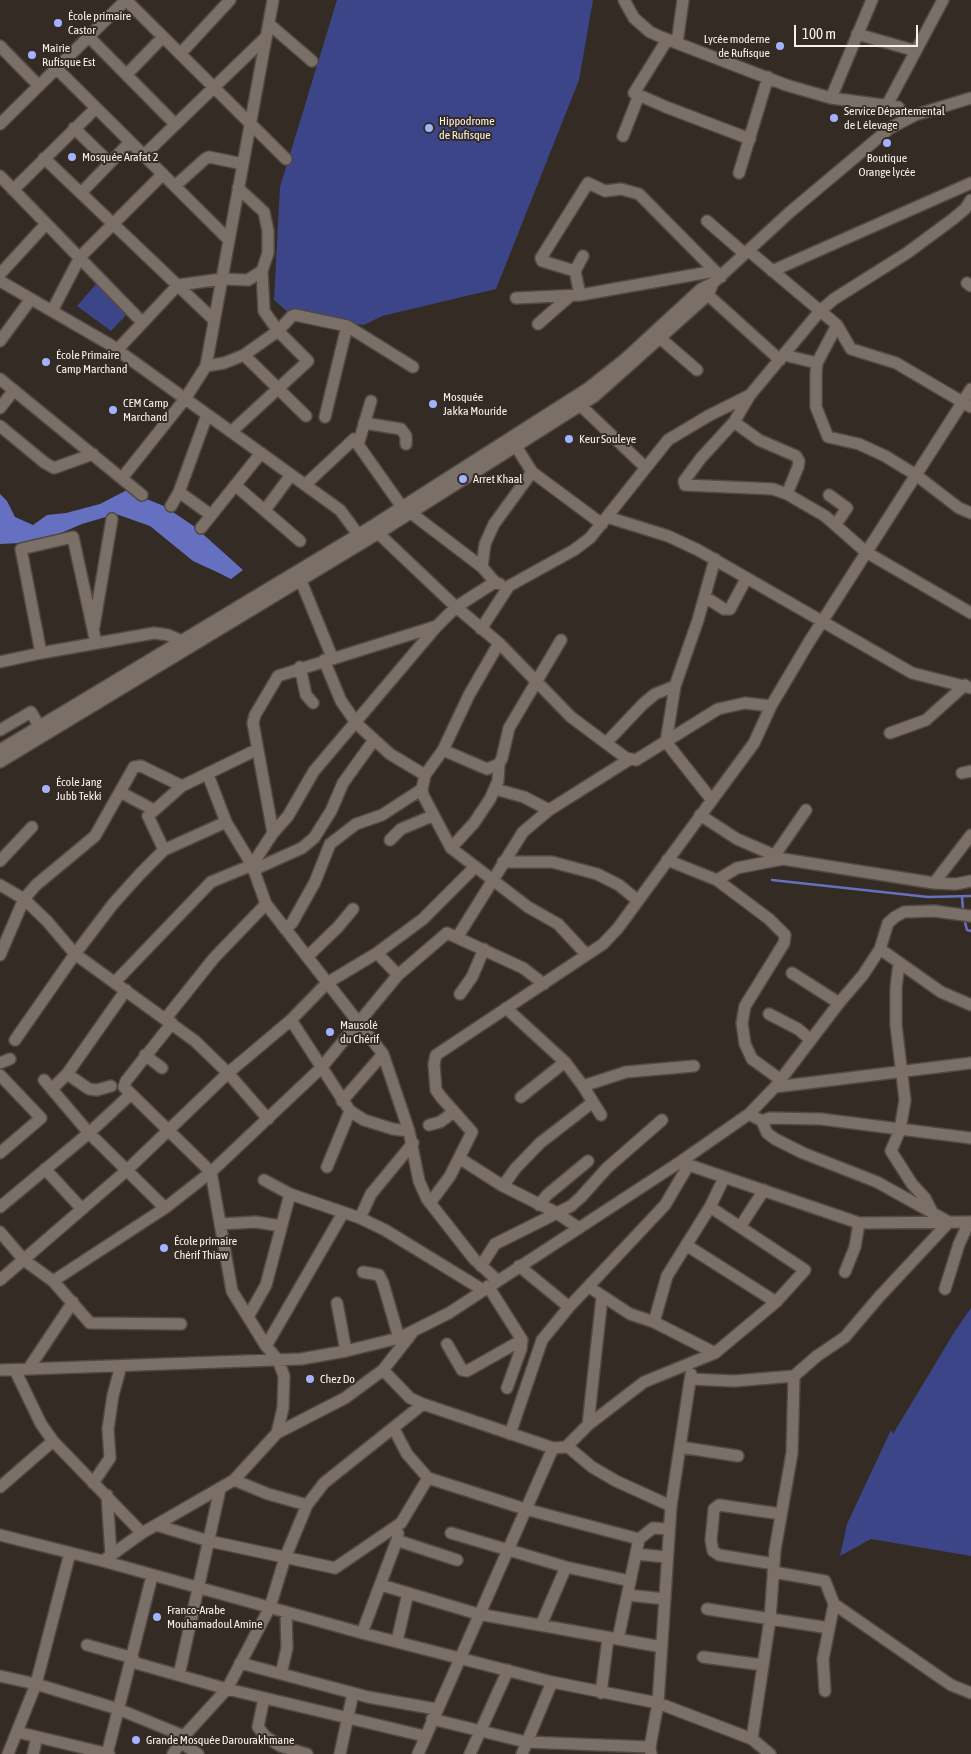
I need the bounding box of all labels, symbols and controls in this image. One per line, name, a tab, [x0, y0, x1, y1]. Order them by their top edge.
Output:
place label: École primaire Castor	[68, 9, 131, 37]
scale bar	[796, 15, 920, 47]
marker: École primaire Castor	[52, 17, 64, 29]
text: 100 m	[802, 25, 836, 42]
place label: Lycée moderne de Rufisque	[704, 32, 770, 60]
marker: Lycée moderne de Rufisque	[774, 40, 786, 52]
place label: Mairie Rufisque Est	[42, 41, 95, 69]
marker: Mairie Rufisque Est	[26, 49, 38, 61]
place label: Service Départemental de L élevage	[844, 104, 945, 132]
marker: Service Départemental de L élevage	[828, 112, 840, 124]
place label: Hippodrome de Rufisque	[439, 114, 495, 142]
marker: Hippodrome de Rufisque	[423, 122, 435, 134]
marker: Boutique Orange lycée	[881, 137, 893, 149]
place label: Mosquée Arafat 2	[82, 150, 158, 164]
marker: Mosquée Arafat 2	[66, 151, 78, 163]
place label: Boutique Orange lycée	[859, 151, 915, 179]
place label: École Primaire Camp Marchand	[56, 348, 127, 376]
marker: École Primaire Camp Marchand	[40, 356, 52, 368]
place label: Mosquée Jakka Mouride	[443, 390, 507, 418]
place label: CEM Camp Marchand	[123, 396, 169, 424]
marker: Mosquée Jakka Mouride	[427, 398, 439, 410]
marker: CEM Camp Marchand	[107, 404, 119, 416]
place label: Keur Souleye	[579, 432, 636, 446]
marker: Keur Souleye	[563, 433, 575, 445]
place label: Arret Khaal	[473, 472, 523, 486]
marker: Arret Khaal	[457, 473, 469, 485]
place label: École Jang Jubb Tekki	[56, 775, 102, 803]
marker: École Jang Jubb Tekki	[40, 783, 52, 795]
place label: Mausolé du Chérif	[340, 1018, 379, 1046]
marker: Mausolé du Chérif	[324, 1026, 336, 1038]
place label: École primaire Chérif Thiaw	[174, 1234, 237, 1262]
marker: École primaire Chérif Thiaw	[158, 1242, 170, 1254]
place label: Chez Do	[320, 1372, 355, 1386]
marker: Chez Do	[304, 1373, 316, 1385]
place label: Franco-Arabe Mouhamadoul Amine	[167, 1603, 263, 1631]
marker: Franco-Arabe Mouhamadoul Amine	[151, 1611, 163, 1623]
place label: Grande Mosquée Darourakhmane	[146, 1733, 294, 1747]
marker: Grande Mosquée Darourakhmane	[130, 1734, 142, 1746]

